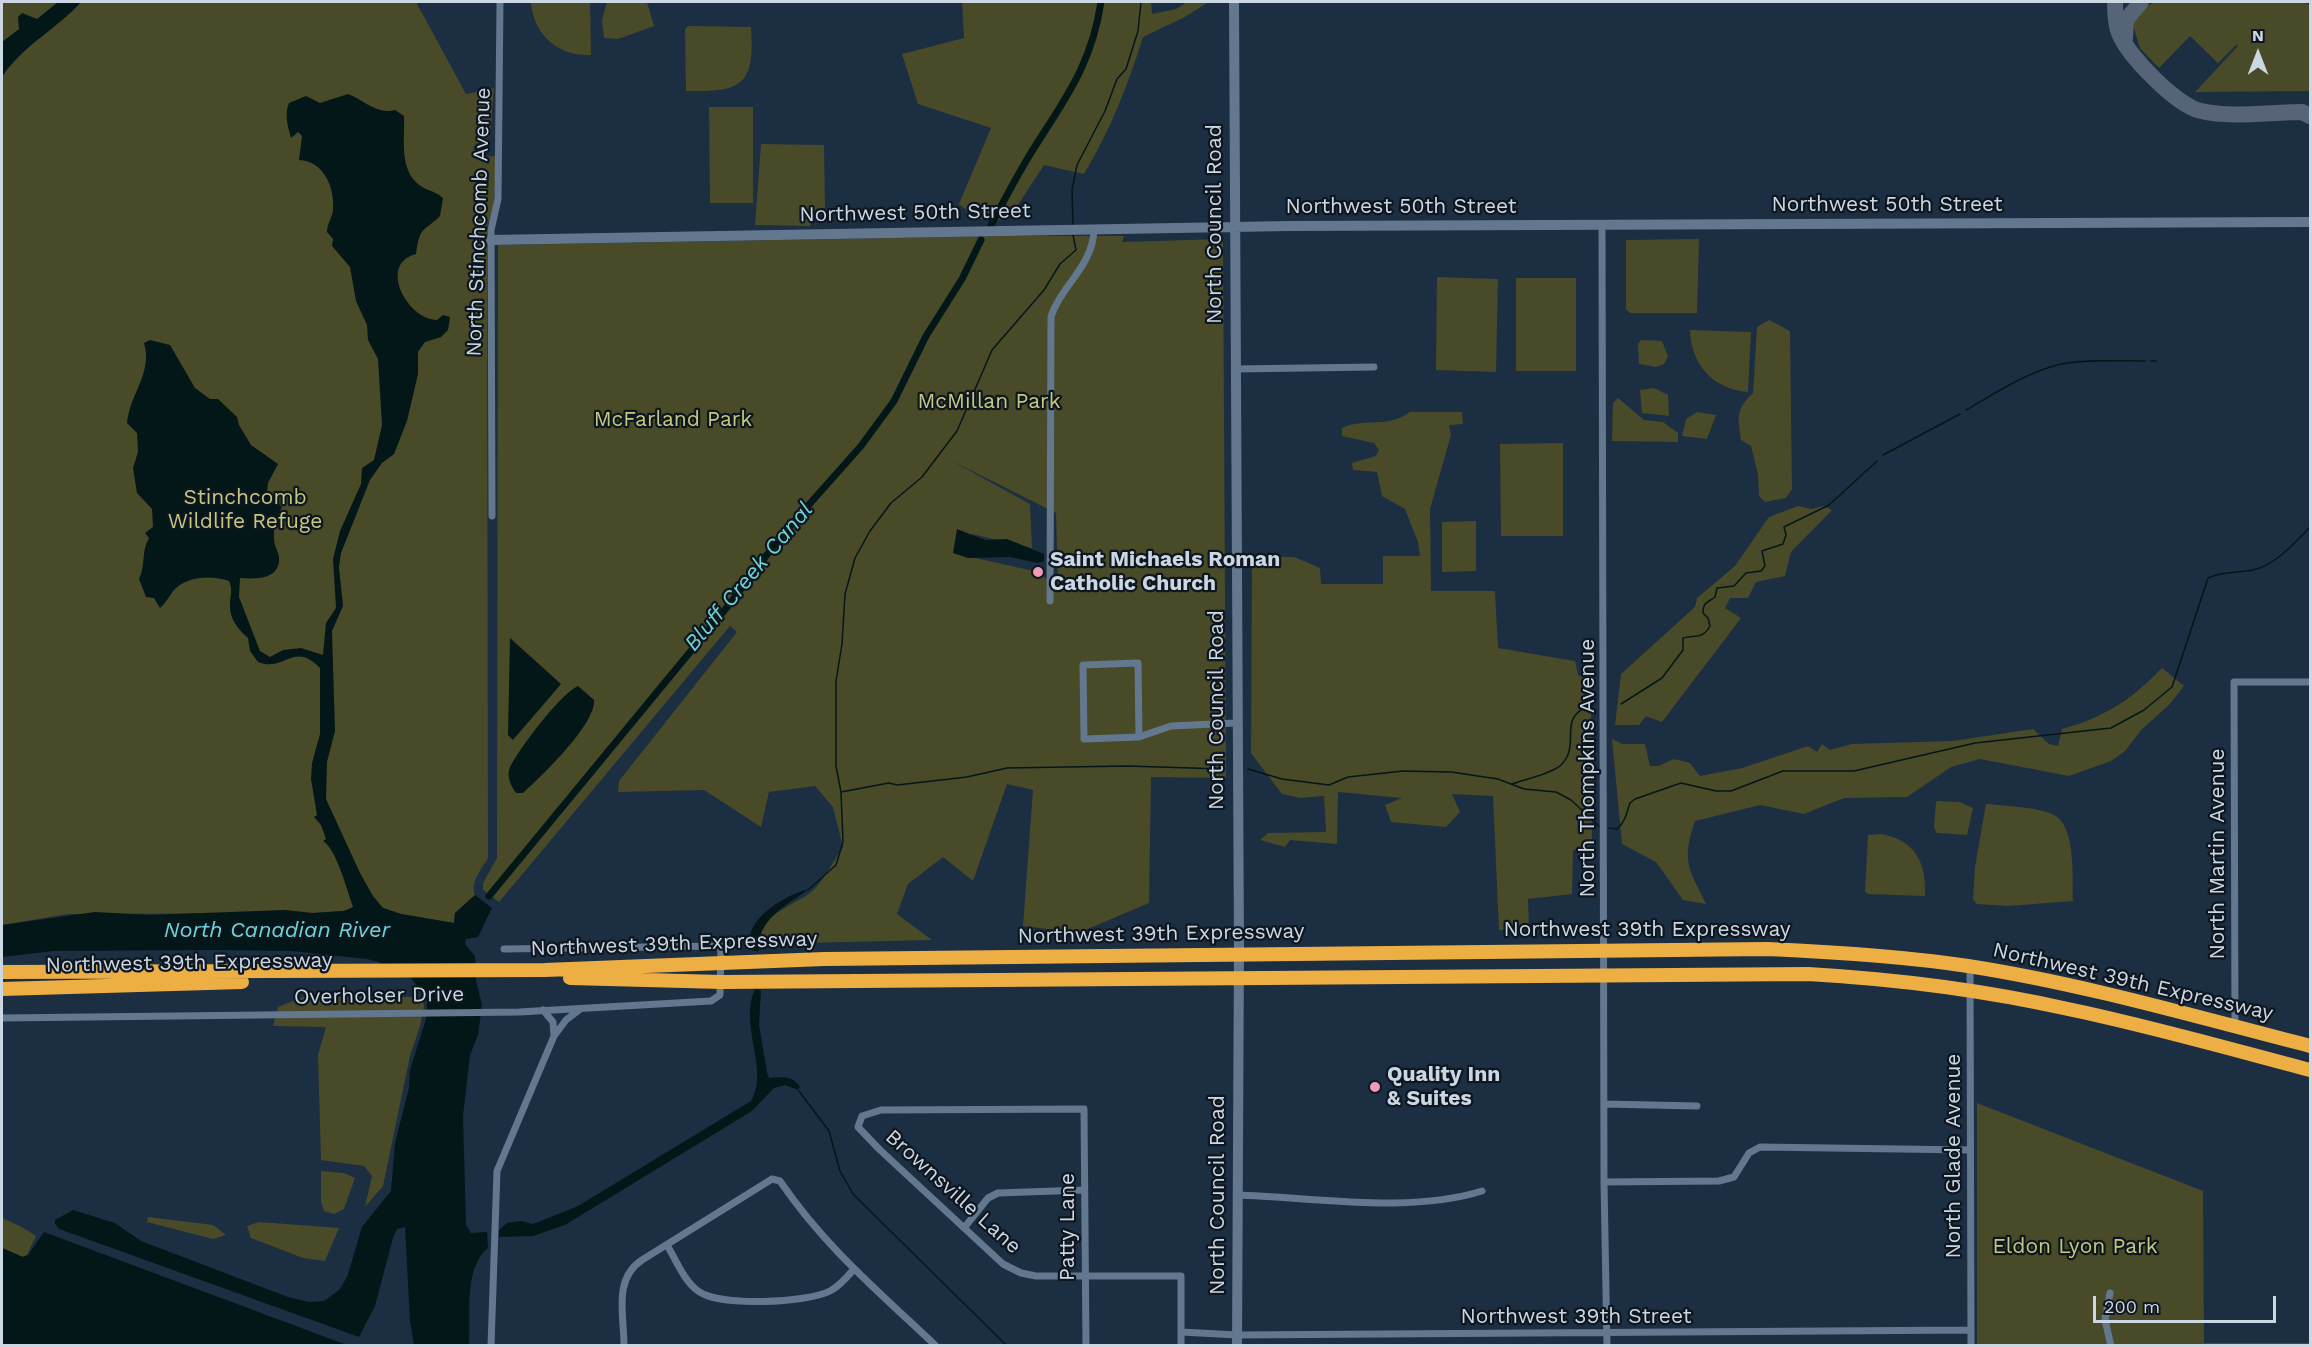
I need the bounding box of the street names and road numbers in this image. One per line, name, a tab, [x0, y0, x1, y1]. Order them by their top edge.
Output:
street label: North Stinchcomb Avenue	[462, 87, 496, 357]
street label: North Council Road	[1202, 124, 1228, 324]
street label: Northwest 50th Street	[1771, 192, 2003, 218]
street label: Northwest 50th Street	[1285, 194, 1517, 220]
street label: Northwest 50th Street	[799, 198, 1031, 228]
street label: North Council Road	[1204, 610, 1230, 810]
street label: North Thompkins Avenue	[1575, 639, 1601, 897]
street label: North Martin Avenue	[2205, 748, 2231, 960]
street label: Northwest 39th Expressway	[1504, 917, 1790, 943]
street label: Northwest 39th Expressway	[1017, 919, 1305, 949]
street label: Northwest 39th Expressway	[530, 926, 818, 962]
street label: Northwest 39th Expressway	[1990, 937, 2276, 1027]
street label: Northwest 39th Expressway	[45, 948, 333, 978]
street label: Overholser Drive	[294, 982, 464, 1010]
street label: North Glade Avenue	[1941, 1054, 1967, 1258]
street label: North Council Road	[1205, 1095, 1231, 1295]
street label: Brownsville Lane	[880, 1125, 1026, 1259]
street label: Patty Lane	[1055, 1173, 1081, 1281]
street label: Northwest 39th Street	[1460, 1304, 1692, 1330]

